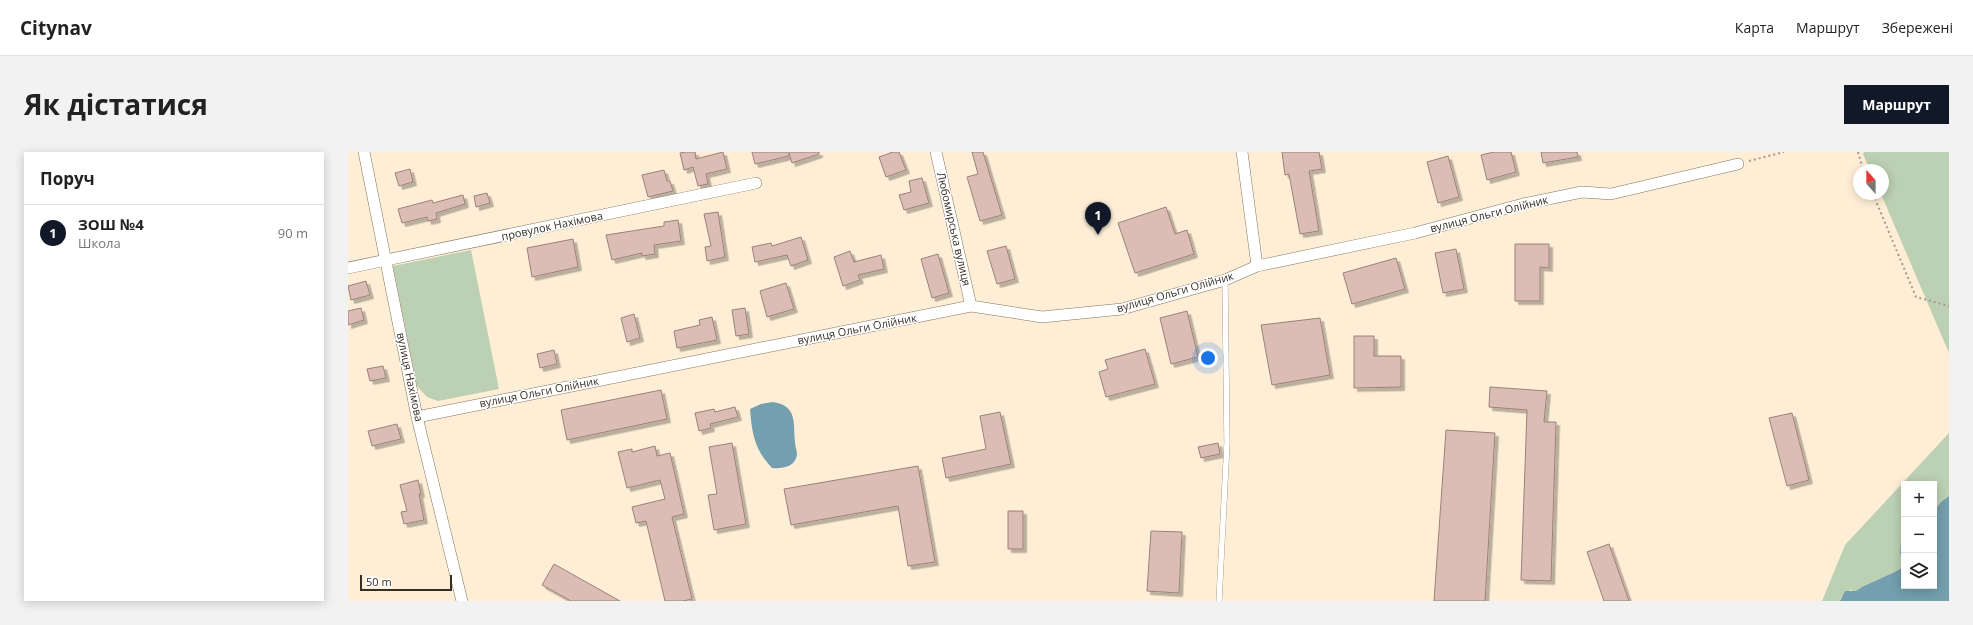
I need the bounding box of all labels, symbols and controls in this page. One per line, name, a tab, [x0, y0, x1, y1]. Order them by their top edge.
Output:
text: Citynav	[20, 15, 92, 41]
text: Карта	[1735, 18, 1774, 37]
text: Маршрут	[1796, 18, 1860, 37]
text: Збережені	[1882, 18, 1953, 37]
text: Як дістатися	[24, 85, 208, 123]
button: Маршрут	[1844, 85, 1949, 124]
north arrow	[1853, 164, 1889, 200]
text: Поруч	[40, 167, 95, 190]
street label: Любомирська вулиця	[934, 171, 975, 287]
street label: вулиця Ольги Олійник	[1428, 192, 1550, 235]
pin: 1	[1085, 202, 1111, 235]
street label: провулок Нахімова	[500, 207, 604, 244]
text: ЗОШ №4	[78, 214, 144, 234]
text: 1	[49, 224, 57, 242]
text: 90 m	[278, 224, 308, 242]
text: Школа	[78, 234, 121, 252]
street label: вулиця Ольги Олійник	[1115, 268, 1235, 315]
street label: вулиця Ольги Олійник	[796, 310, 918, 347]
street label: вулиця Нахімова	[394, 331, 427, 423]
your location	[1198, 348, 1218, 368]
street label: вулиця Ольги Олійник	[478, 373, 600, 410]
map controls	[1901, 481, 1937, 589]
button: +	[1901, 481, 1937, 517]
button: −	[1901, 517, 1937, 553]
button: layers	[1901, 553, 1937, 589]
scale bar	[360, 573, 452, 592]
text: 50 m	[366, 574, 392, 589]

